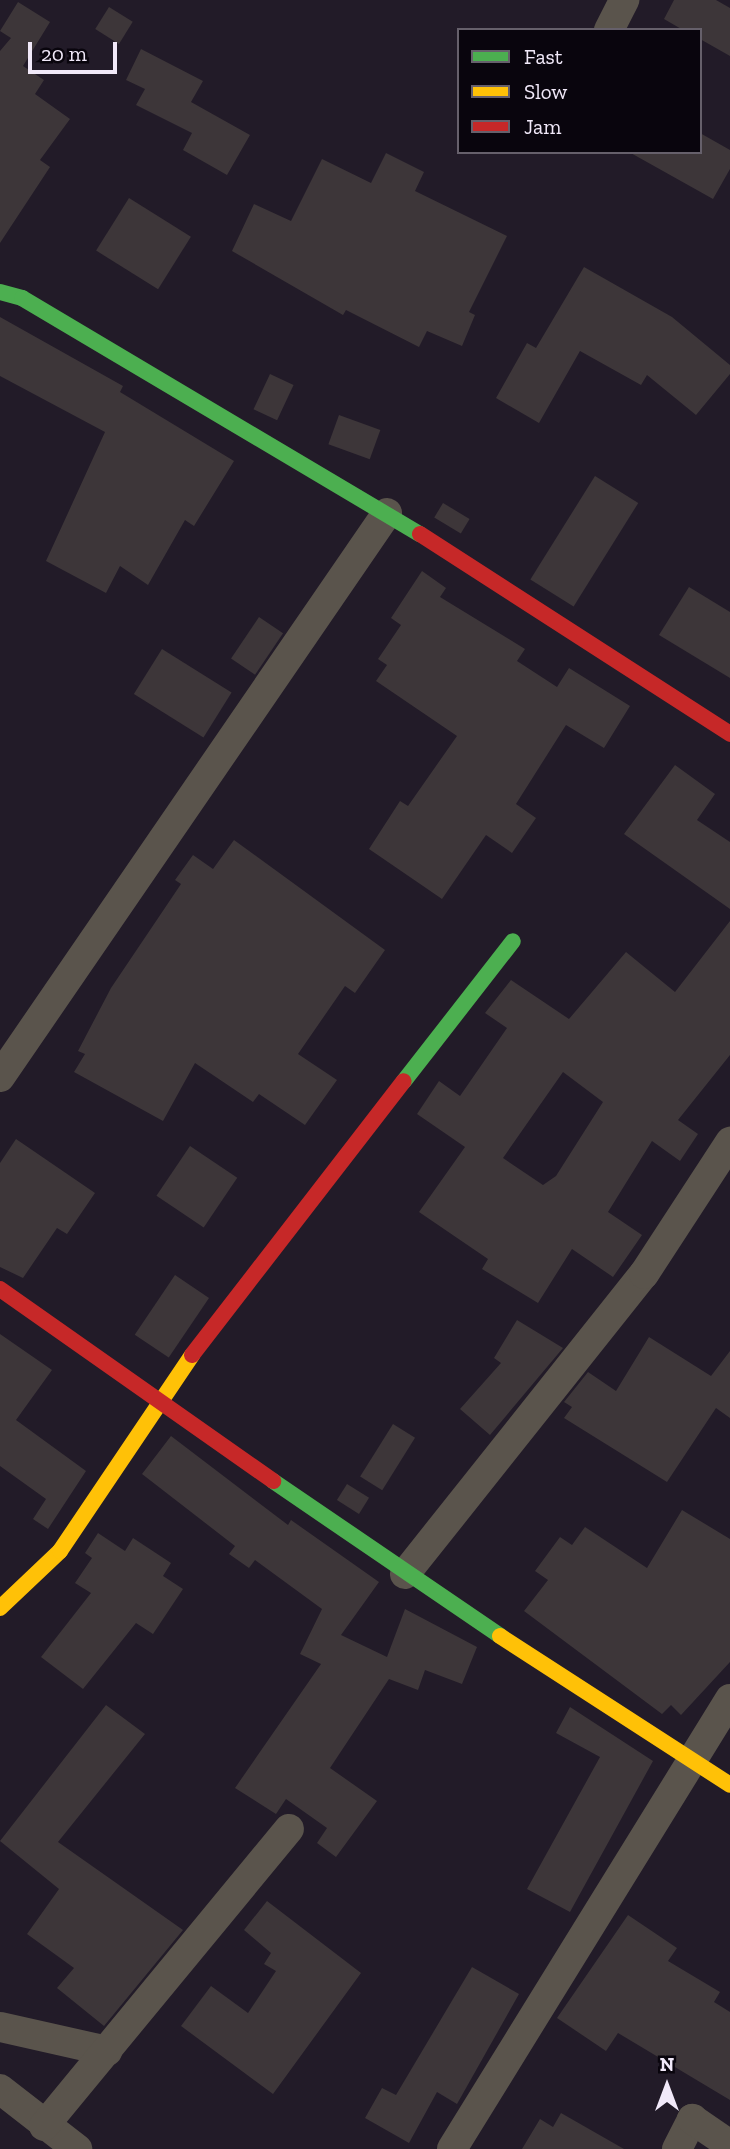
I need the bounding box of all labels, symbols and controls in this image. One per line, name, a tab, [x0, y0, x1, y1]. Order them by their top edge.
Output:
scale bar	[32, 28, 121, 72]
legend	[457, 28, 702, 154]
text: 20 m	[41, 41, 87, 66]
text: Fast	[524, 44, 563, 69]
text: Slow	[524, 79, 567, 104]
text: Jam	[524, 114, 561, 139]
north arrow	[632, 2051, 702, 2121]
text: N	[660, 2053, 674, 2076]

